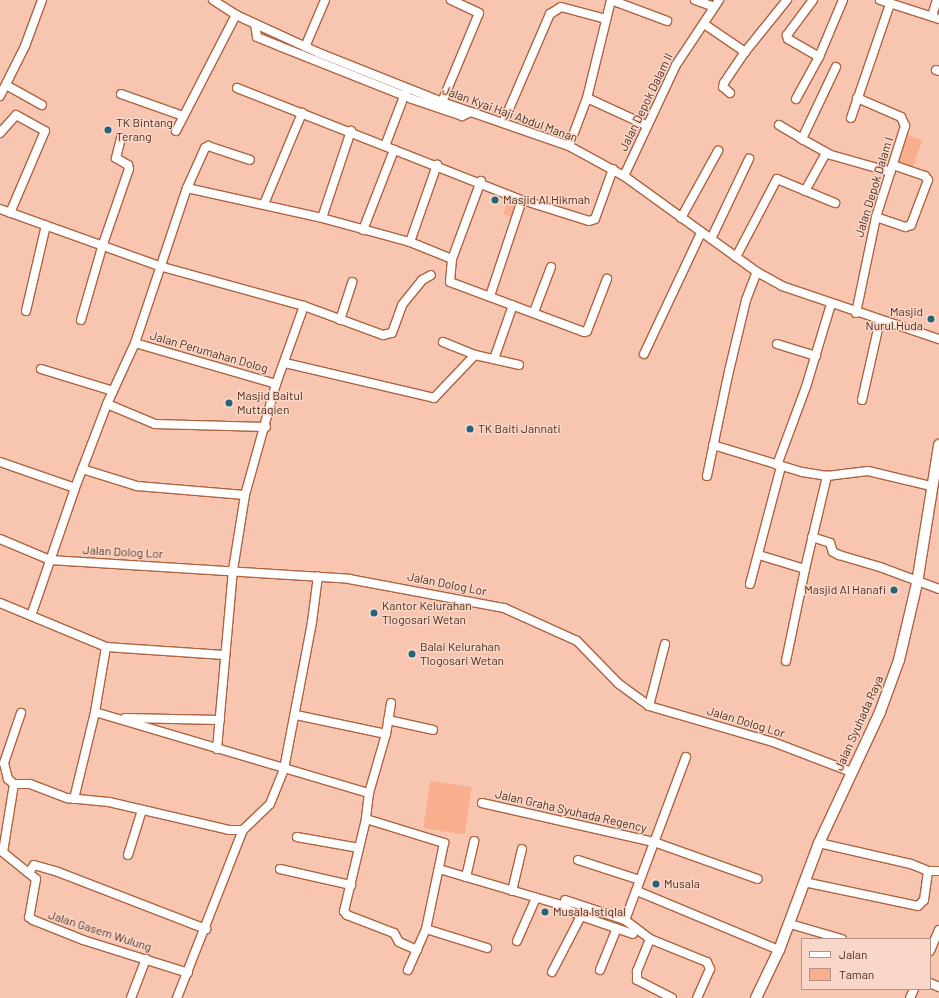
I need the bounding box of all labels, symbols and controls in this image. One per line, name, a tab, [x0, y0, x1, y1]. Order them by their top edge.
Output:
street label: Jalan Depok Dalam II	[616, 51, 676, 153]
street label: Jalan Kyai Haji Abdul Manan	[440, 83, 580, 145]
place label: TK Bintang Terang	[116, 116, 173, 144]
marker: TK Bintang Terang	[103, 125, 113, 135]
street label: Jalan Depok Dalam I	[852, 135, 896, 239]
place label: Masjid Al Hikmah	[503, 193, 590, 207]
marker: Masjid Al Hikmah	[490, 195, 500, 205]
place label: Masjid Nurul Huda	[866, 305, 923, 333]
marker: Masjid Nurul Huda	[926, 314, 936, 324]
street label: Jalan Perumahan Dolog	[148, 328, 270, 376]
place label: Masjid Baitul Muttaqien	[237, 389, 303, 417]
marker: Masjid Baitul Muttaqien	[224, 398, 234, 408]
place label: TK Baiti Jannati	[478, 422, 561, 436]
marker: TK Baiti Jannati	[465, 424, 475, 434]
street label: Jalan Dolog Lor	[82, 543, 164, 561]
street label: Jalan Dolog Lor	[406, 569, 488, 599]
place label: Masjid Al Hanafi	[804, 583, 886, 597]
marker: Masjid Al Hanafi	[889, 585, 899, 595]
place label: Kantor Kelurahan Tlogosari Wetan	[382, 599, 472, 627]
marker: Kantor Kelurahan Tlogosari Wetan	[369, 608, 379, 618]
place label: Balai Kelurahan Tlogosari Wetan	[420, 640, 504, 668]
marker: Balai Kelurahan Tlogosari Wetan	[407, 649, 417, 659]
street label: Jalan Syuhada Raya	[832, 673, 886, 773]
street label: Jalan Dolog Lor	[705, 703, 787, 741]
street label: Jalan Graha Syuhada Regency	[494, 787, 648, 835]
place label: Musala	[664, 877, 700, 891]
marker: Musala	[651, 879, 661, 889]
place label: Musala Istiqlal	[553, 905, 626, 919]
marker: Musala Istiqlal	[540, 907, 550, 917]
street label: Jalan Gasem Wulung	[47, 908, 153, 954]
legend	[801, 938, 931, 990]
text: Jalan	[839, 947, 867, 961]
text: Taman	[839, 967, 874, 981]

